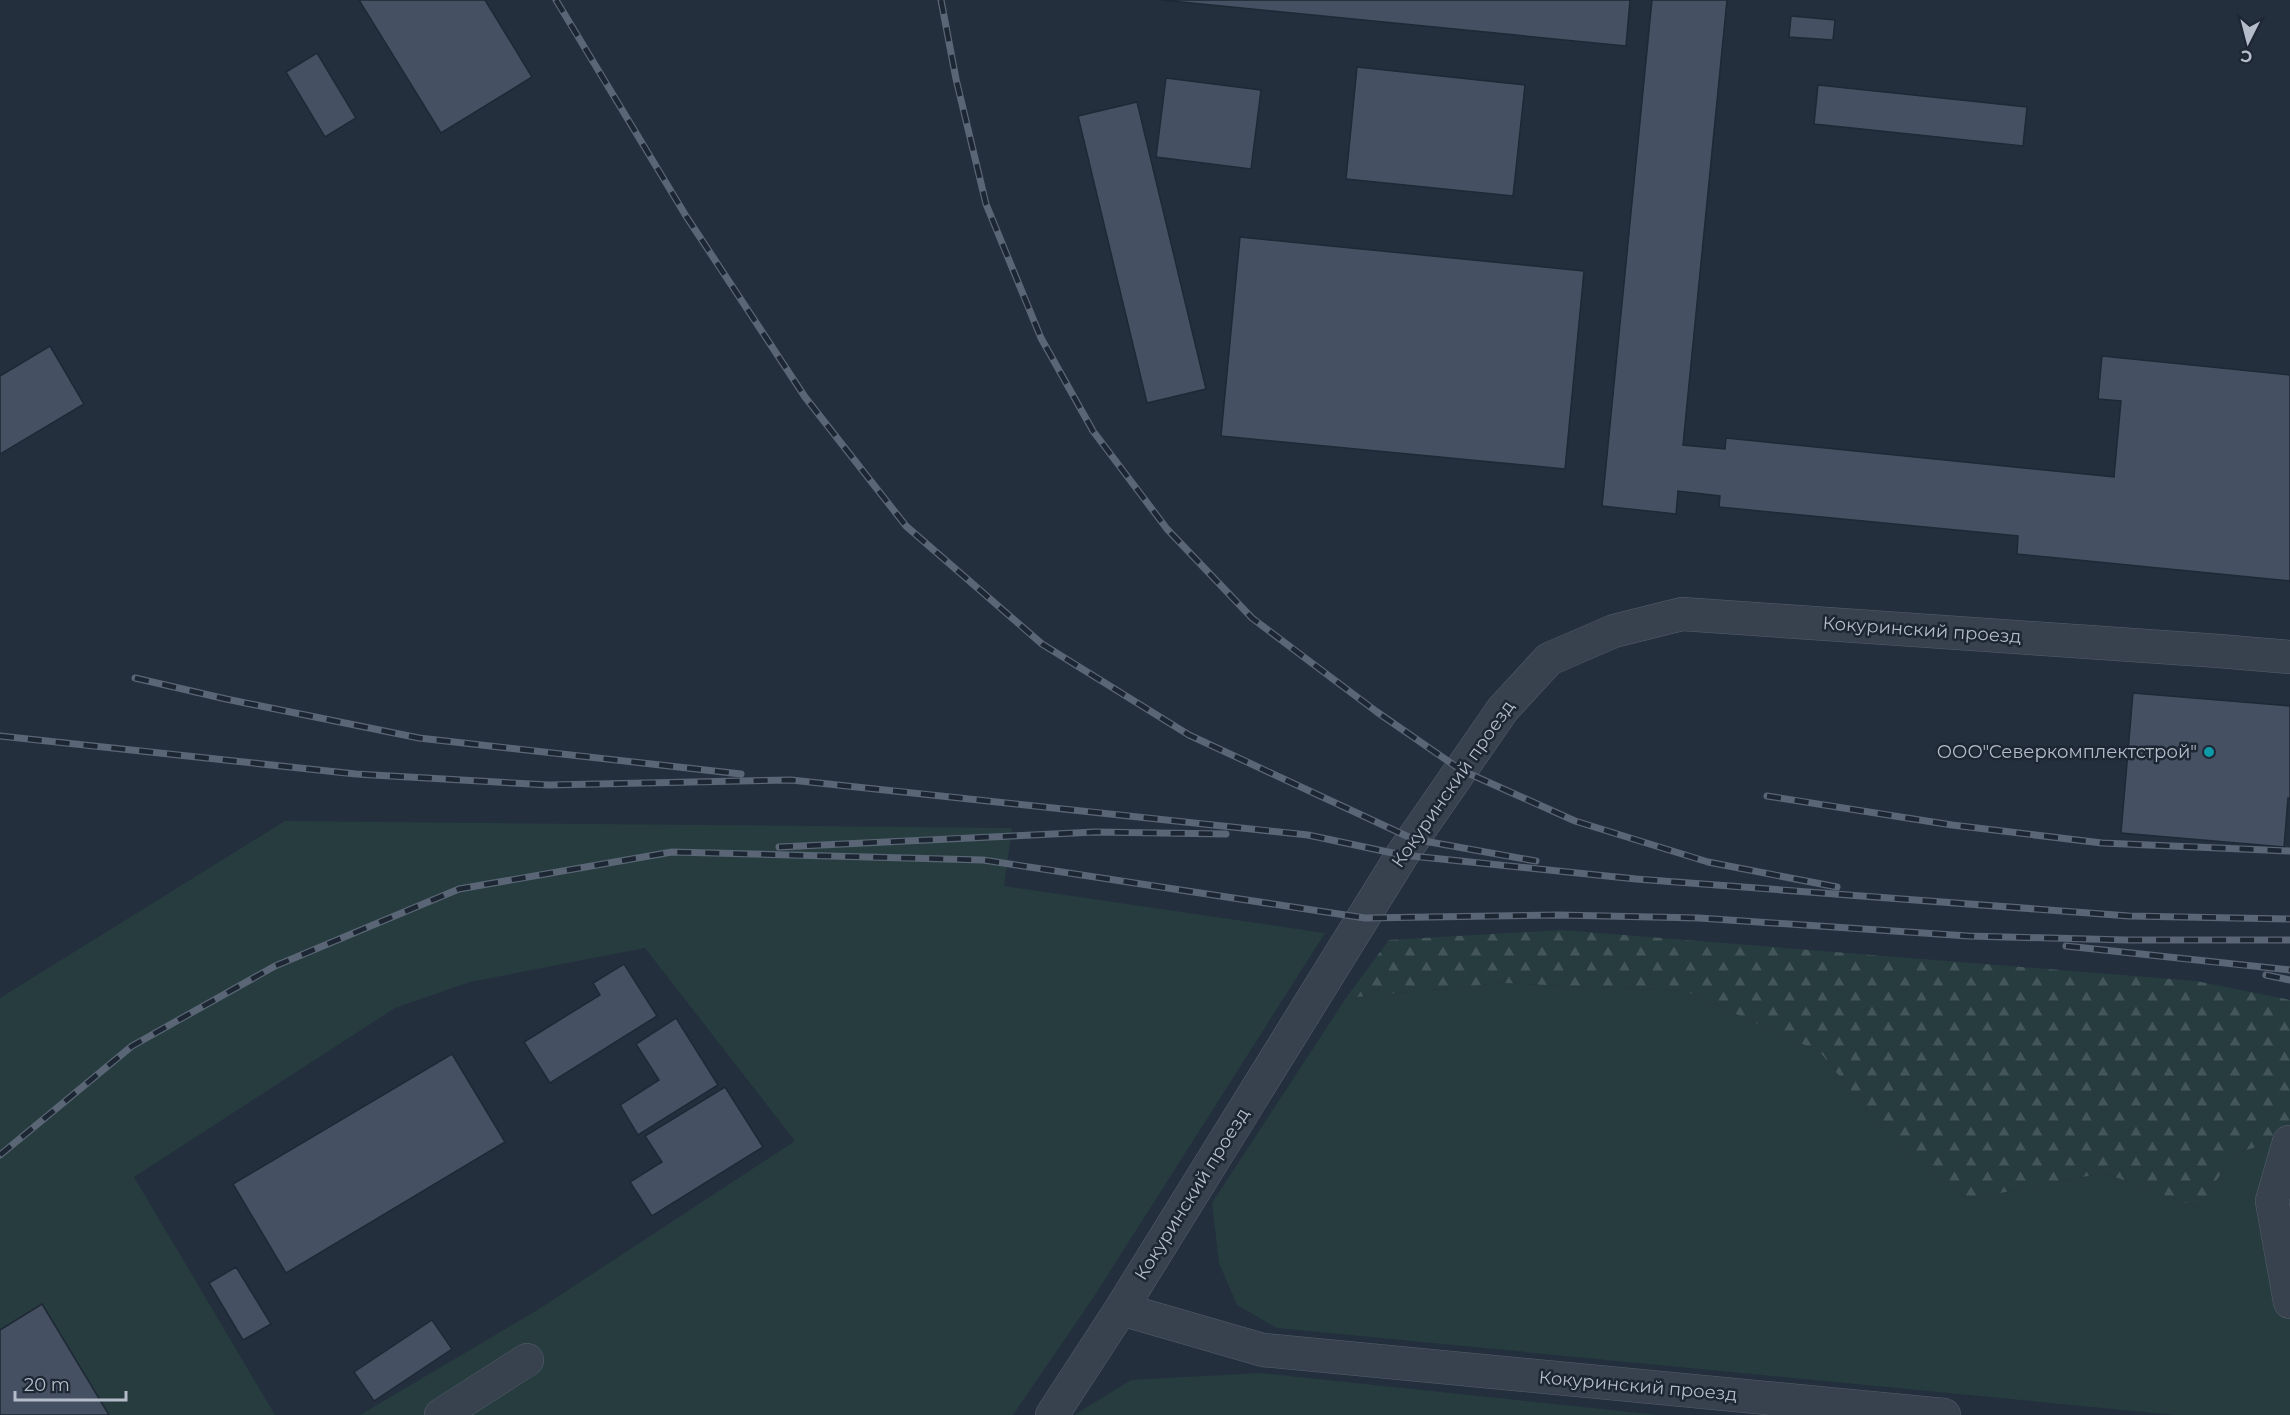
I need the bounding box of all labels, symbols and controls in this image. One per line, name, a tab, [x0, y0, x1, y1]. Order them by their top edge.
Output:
north arrow	[2218, 12, 2278, 72]
text: С	[2239, 46, 2253, 66]
street label: Кокуринский проезд	[1822, 612, 2022, 648]
street label: Кокуринский проезд	[1387, 696, 1519, 872]
place label: ООО"Северкомплектстрой"	[1937, 741, 2197, 763]
marker: ООО"Северкомплектстрой"	[2202, 745, 2216, 759]
street label: Кокуринский проезд	[1130, 1104, 1254, 1284]
scale bar	[15, 1364, 126, 1402]
street label: Кокуринский проезд	[1538, 1366, 1738, 1406]
text: 20 m	[24, 1374, 70, 1396]

